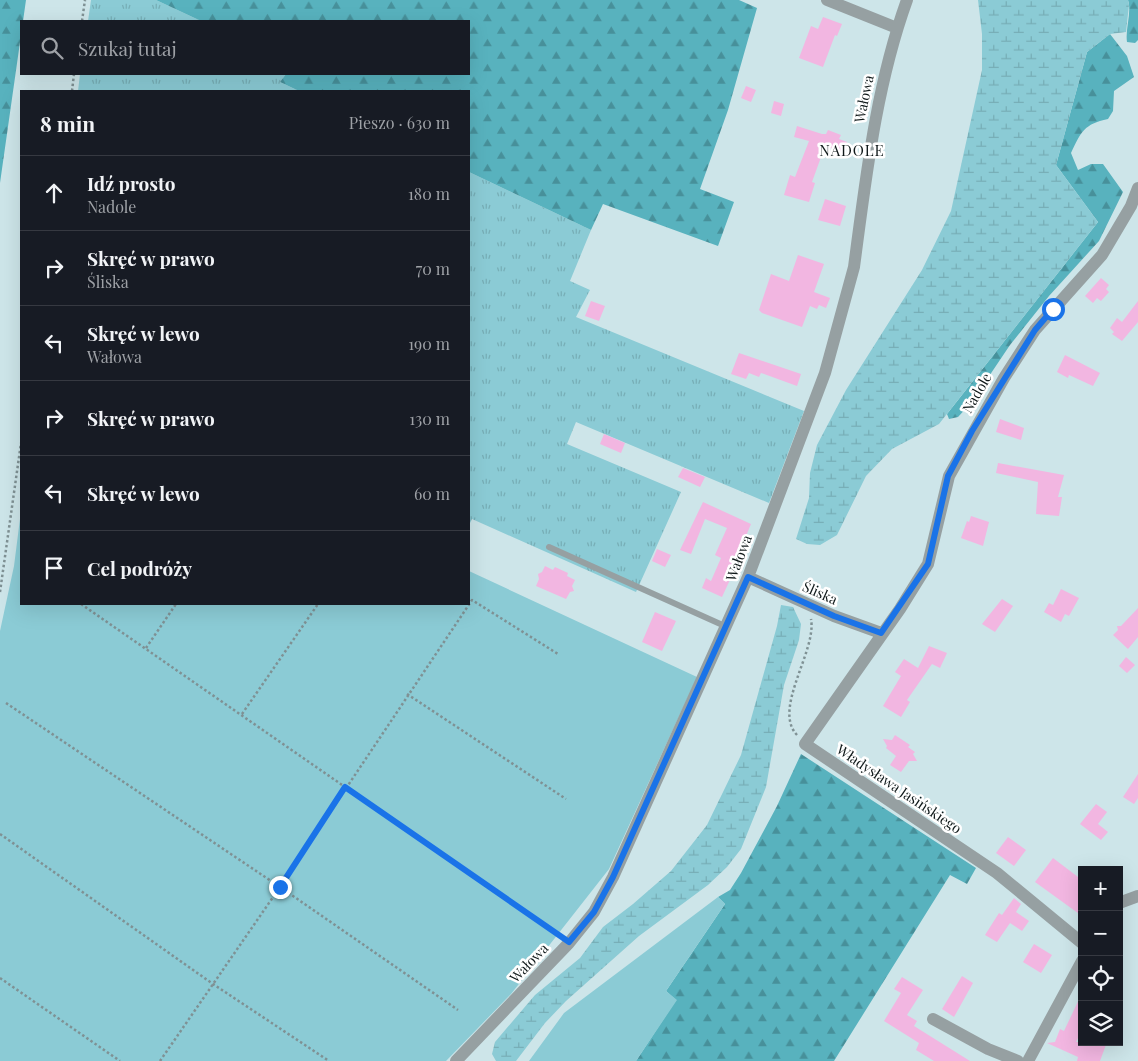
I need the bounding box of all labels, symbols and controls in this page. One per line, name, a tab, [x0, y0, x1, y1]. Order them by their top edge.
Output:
search box	[20, 20, 470, 75]
icon: search	[38, 34, 66, 62]
text: Szukaj tutaj	[78, 35, 177, 61]
street label: Wałowa	[849, 73, 878, 125]
text: 8 min	[40, 109, 95, 137]
text: Pieszo · 630 m	[349, 112, 450, 133]
district label: NADOLE	[819, 140, 885, 160]
text: Idź prosto	[87, 170, 175, 196]
icon: ahead	[40, 179, 68, 207]
text: 180 m	[408, 183, 450, 204]
text: Nadole	[87, 196, 136, 217]
text: Skręć w prawo	[87, 245, 215, 271]
icon: right	[40, 254, 68, 282]
text: 70 m	[416, 258, 450, 279]
text: Śliska	[87, 271, 129, 292]
route start	[1042, 298, 1065, 321]
text: Skręć w lewo	[87, 320, 200, 346]
icon: left	[40, 329, 68, 357]
text: 190 m	[408, 333, 450, 354]
text: Wałowa	[87, 346, 142, 367]
street label: Nadole	[958, 369, 996, 416]
icon: right	[40, 404, 68, 432]
text: Skręć w prawo	[87, 405, 215, 431]
text: 130 m	[409, 408, 450, 429]
icon: left	[40, 479, 68, 507]
text: Skręć w lewo	[87, 480, 200, 506]
text: 60 m	[414, 483, 450, 504]
street label: Wałowa	[721, 532, 756, 585]
icon: arrive	[40, 554, 68, 582]
text: Cel podróży	[87, 555, 192, 581]
street label: Śliska	[800, 576, 841, 609]
street label: Władysława Jasińskiego	[832, 739, 966, 838]
map controls	[1078, 866, 1123, 1046]
button: +	[1078, 866, 1123, 911]
route end	[269, 876, 292, 899]
button: −	[1078, 911, 1123, 956]
street label: Wałowa	[504, 939, 552, 987]
button: locate	[1078, 956, 1123, 1001]
button: layers	[1078, 1001, 1123, 1046]

